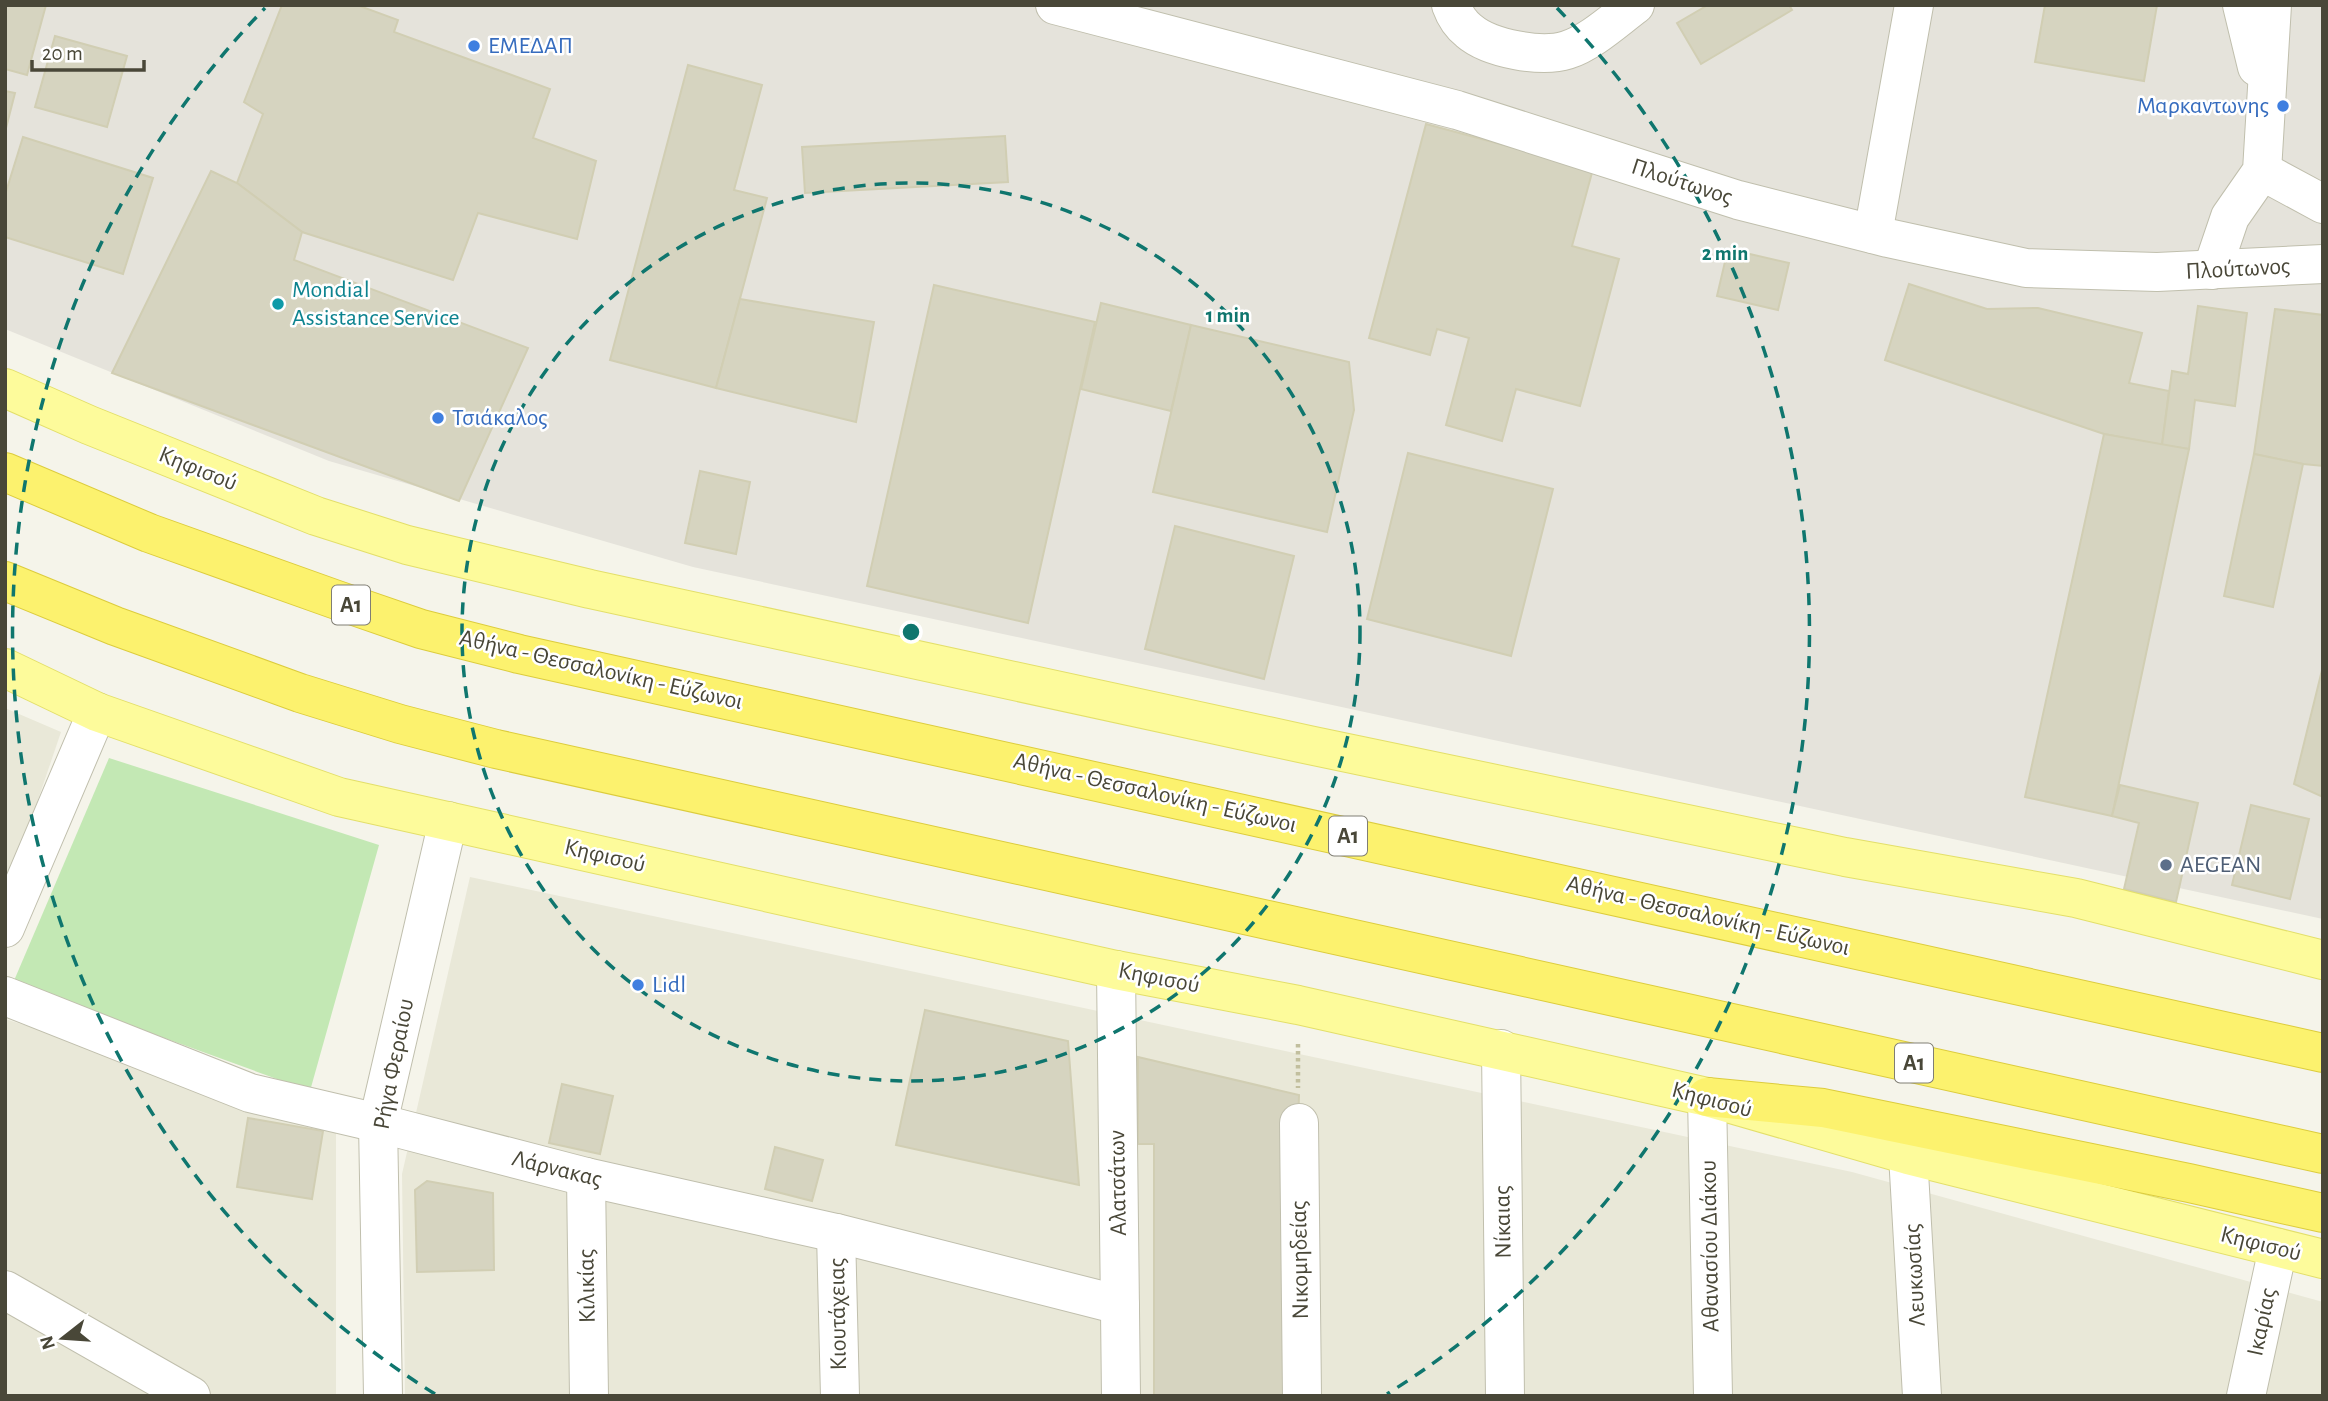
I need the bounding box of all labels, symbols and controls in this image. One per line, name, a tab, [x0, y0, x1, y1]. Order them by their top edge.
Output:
scale bar	[32, 28, 144, 72]
place label: ΕΜΕΔΑΠ	[488, 34, 573, 58]
marker: ΕΜΕΔΑΠ	[466, 38, 482, 54]
text: 20 m	[42, 43, 83, 64]
place label: Μαρκαντωνης	[2137, 94, 2269, 118]
marker: Μαρκαντωνης	[2275, 98, 2291, 114]
street label: Πλούτωνος	[1629, 154, 1735, 210]
text: 2 min	[1702, 243, 1748, 264]
street label: Πλούτωνος	[2185, 254, 2291, 284]
place label: Mondial Assistance Service	[292, 278, 460, 330]
marker: Mondial Assistance Service	[270, 296, 286, 312]
text: 1 min	[1206, 305, 1250, 326]
place label: Τσιάκαλος	[452, 406, 548, 430]
marker: Τσιάκαλος	[430, 410, 446, 426]
street label: Κηφισού	[155, 442, 241, 496]
road number: Α1	[332, 586, 370, 624]
centre of rings	[899, 620, 923, 644]
street label: Αθήνα - Θεσσαλονίκη - Εύζωνοι	[457, 626, 745, 714]
street label: Αθήνα - Θεσσαλονίκη - Εύζωνοι	[1011, 749, 1299, 837]
road number: Α1	[1329, 816, 1367, 856]
street label: Κηφισού	[562, 835, 648, 877]
place label: AEGEAN	[2180, 853, 2261, 877]
marker: AEGEAN	[2158, 857, 2174, 873]
street label: Αθήνα - Θεσσαλονίκη - Εύζωνοι	[1564, 872, 1852, 960]
street label: Κηφισού	[1116, 958, 1202, 998]
place label: Lidl	[652, 973, 686, 997]
marker: Lidl	[630, 977, 646, 993]
street label: Ρήγα Φεραίου	[370, 997, 418, 1131]
road number: Α1	[1895, 1044, 1933, 1082]
street label: Κηφισού	[1669, 1078, 1755, 1122]
street label: Αλατσάτων	[1105, 1130, 1131, 1236]
street label: Λάρνακας	[510, 1146, 604, 1192]
street label: Αθανασίου Διάκου	[1696, 1160, 1724, 1332]
street label: Νίκαιας	[1490, 1185, 1516, 1259]
street label: Νικομηδείας	[1287, 1200, 1313, 1320]
street label: Κηφισού	[2218, 1222, 2304, 1266]
street label: Λευκωσίας	[1900, 1223, 1930, 1327]
street label: Κιλικίας	[574, 1249, 600, 1323]
street label: Κιουτάχειας	[825, 1257, 851, 1371]
street label: Ικαρίας	[2243, 1286, 2281, 1358]
north arrow	[28, 1303, 98, 1373]
text: N	[37, 1333, 59, 1352]

